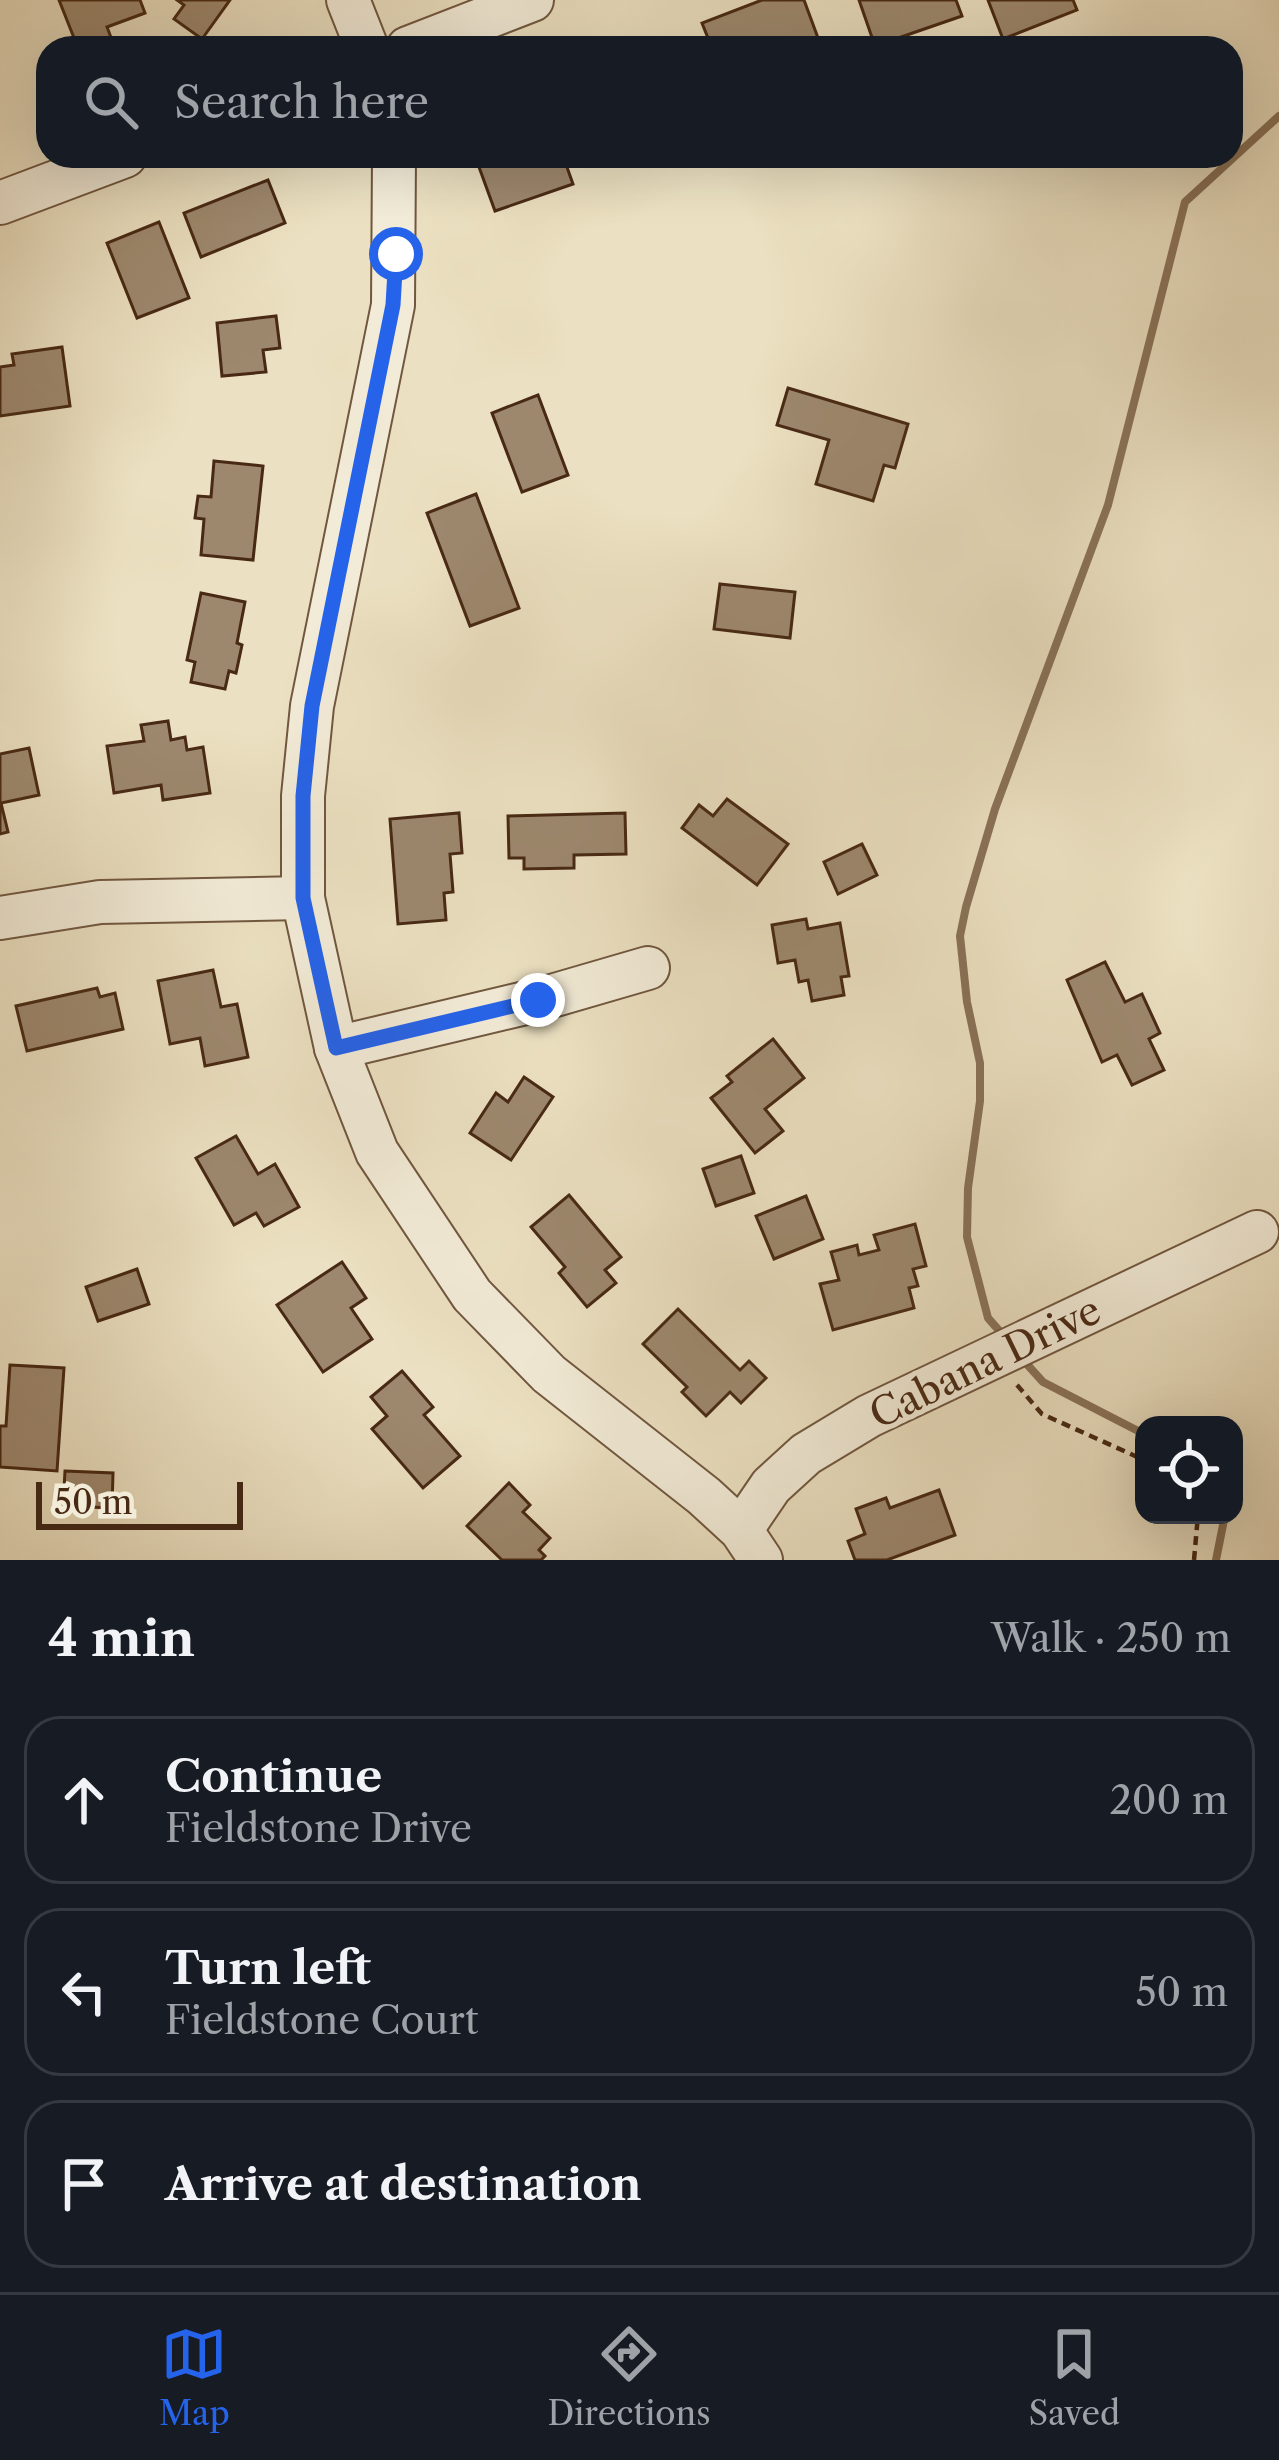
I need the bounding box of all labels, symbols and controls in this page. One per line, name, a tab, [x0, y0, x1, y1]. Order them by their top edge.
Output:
search box	[36, 36, 1243, 168]
icon: search	[78, 69, 144, 135]
text: Search here	[174, 74, 429, 130]
route start	[369, 227, 423, 281]
route end	[511, 973, 565, 1027]
street label: Cabana Drive	[862, 1285, 1108, 1439]
map controls	[1135, 1416, 1243, 1524]
button: locate	[1135, 1416, 1243, 1524]
scale bar	[36, 1476, 243, 1529]
text: 50 m	[54, 1482, 132, 1523]
text: 4 min	[48, 1607, 195, 1669]
text: Walk · 250 m	[991, 1614, 1231, 1662]
text: Continue	[165, 1748, 382, 1804]
icon: ahead	[51, 1767, 117, 1833]
text: 200 m	[1109, 1776, 1228, 1824]
text: Fieldstone Drive	[165, 1804, 472, 1852]
text: Turn left	[165, 1940, 371, 1996]
icon: left	[51, 1959, 117, 2025]
text: 50 m	[1135, 1968, 1228, 2016]
text: Fieldstone Court	[165, 1996, 479, 2044]
icon: arrive	[51, 2151, 117, 2217]
text: Arrive at destination	[165, 2156, 642, 2212]
tab: Map	[159, 2321, 230, 2434]
tab: Directions	[548, 2321, 711, 2434]
tab: Saved	[1028, 2321, 1120, 2434]

